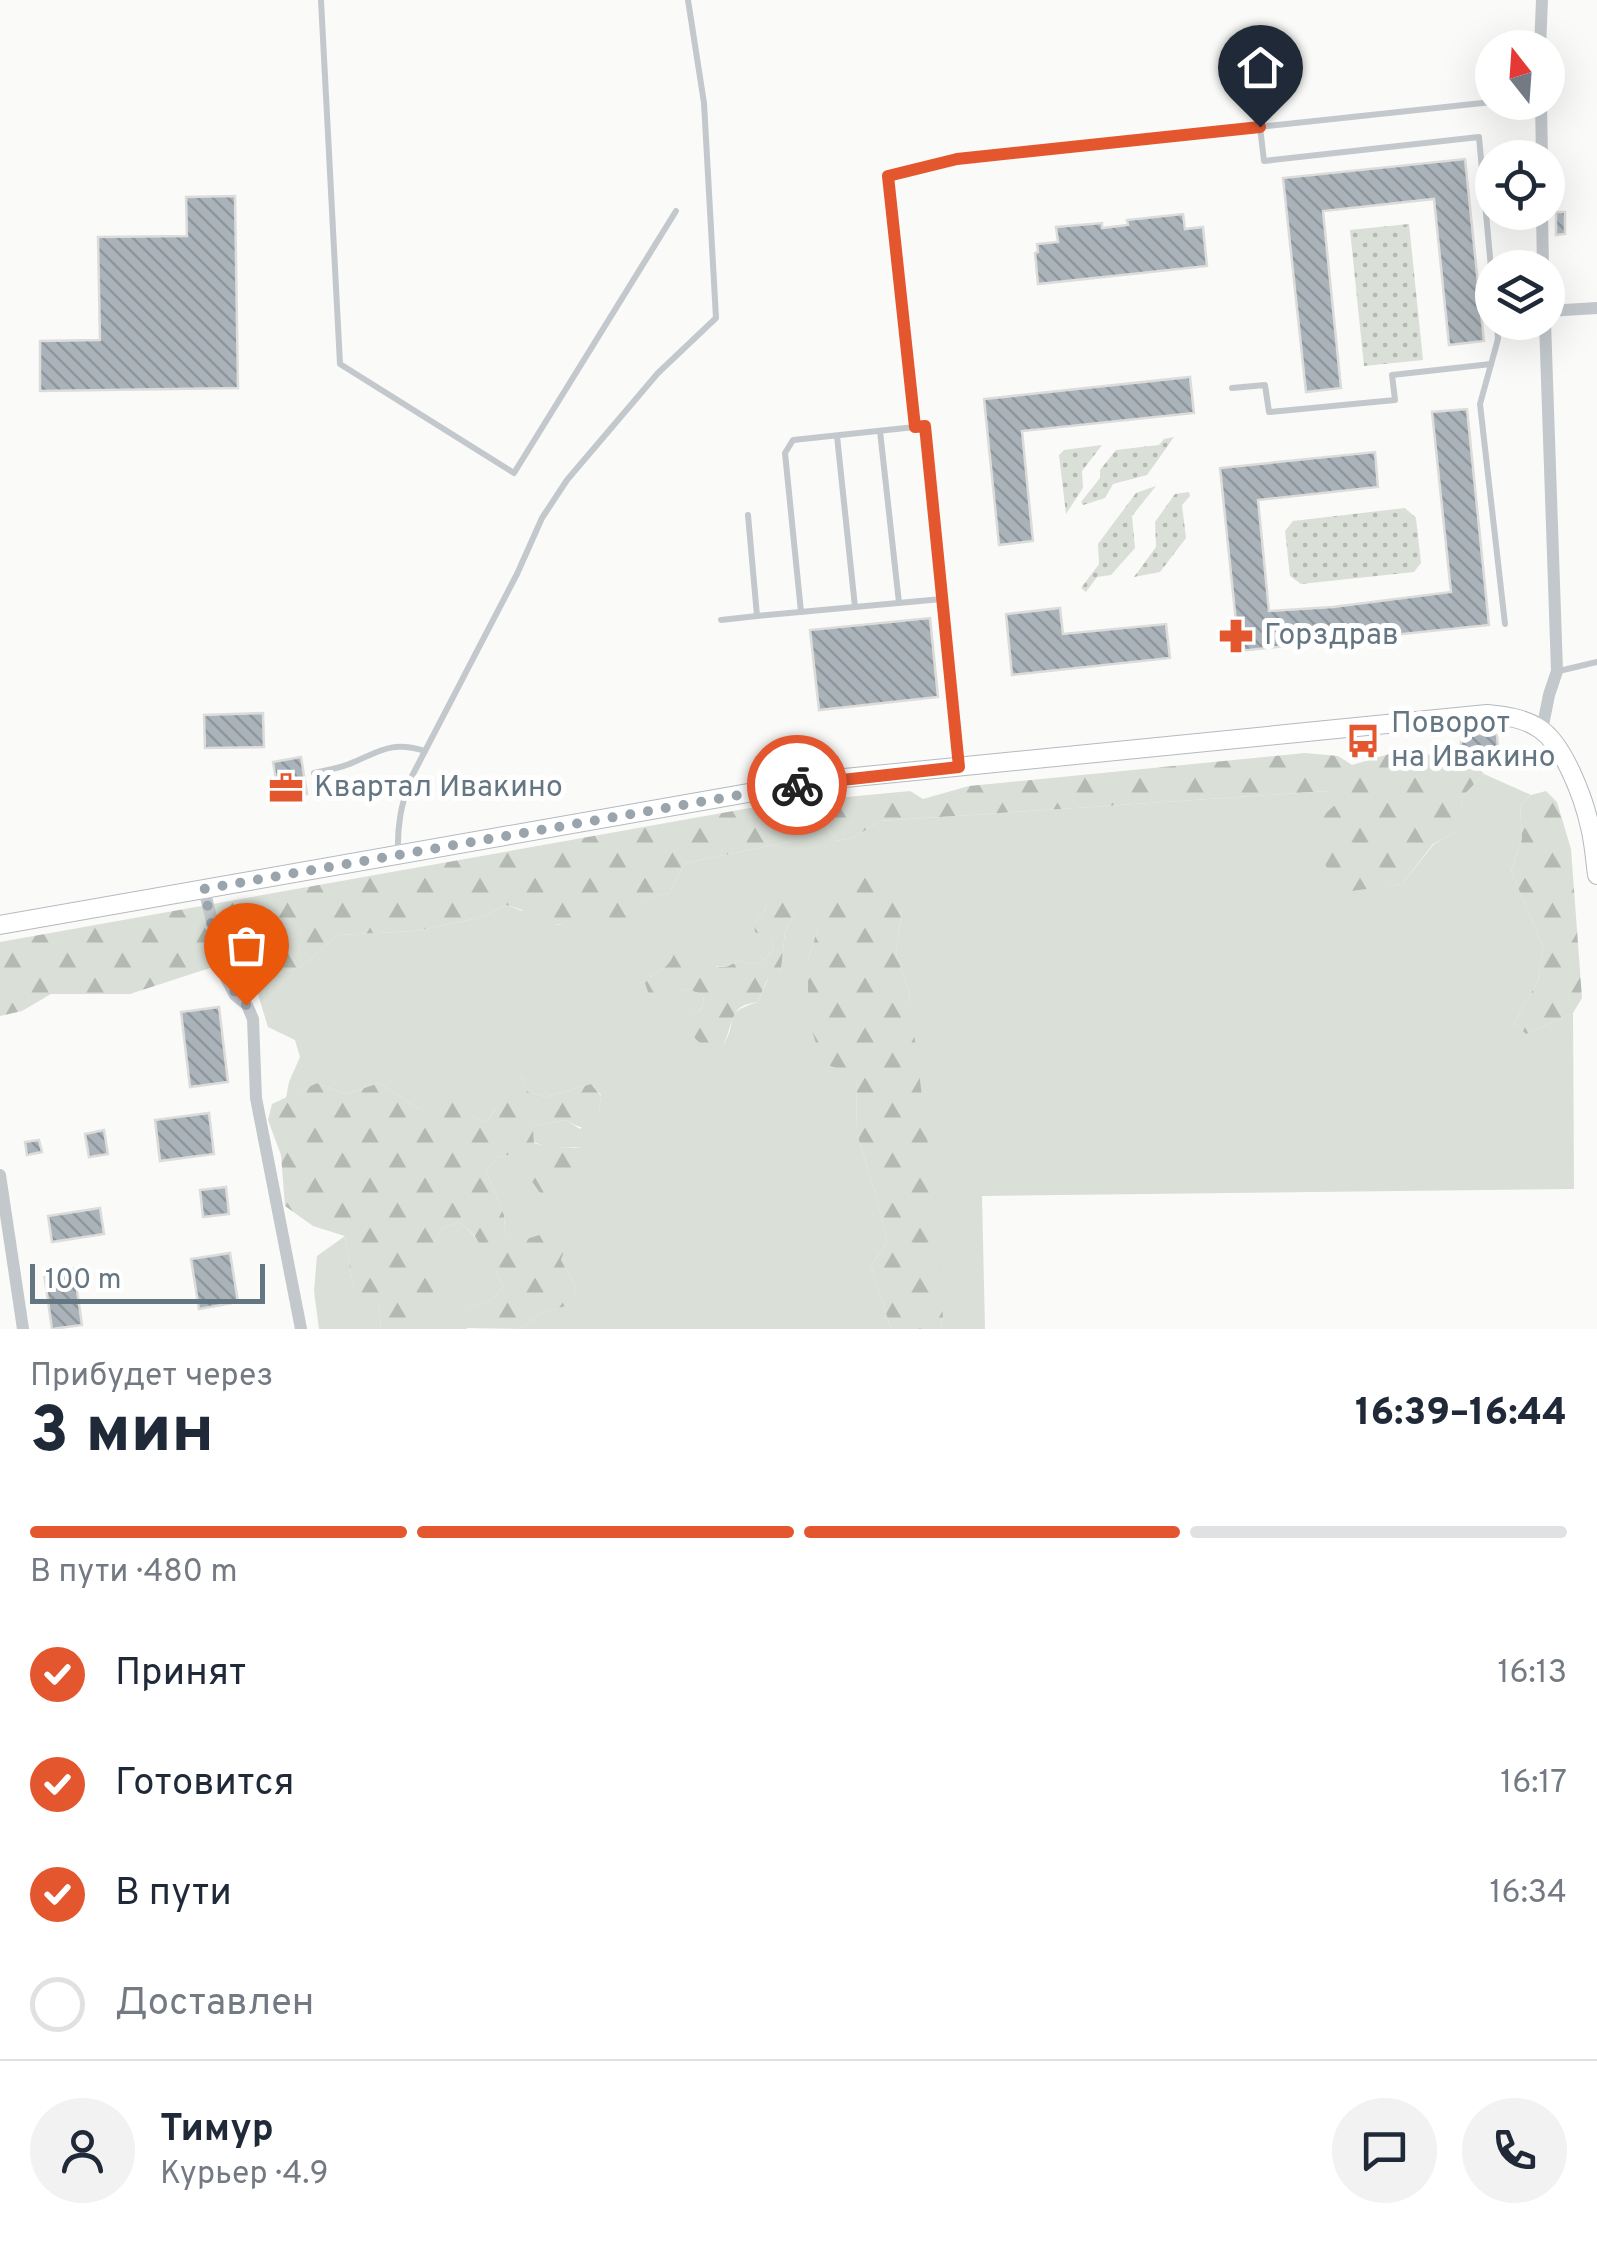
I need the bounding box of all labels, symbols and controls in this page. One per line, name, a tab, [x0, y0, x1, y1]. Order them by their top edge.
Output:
pin	[1218, 25, 1303, 128]
north arrow	[1475, 30, 1565, 120]
map controls	[1475, 30, 1565, 340]
icon: home	[1233, 40, 1288, 95]
button: locate	[1475, 140, 1565, 230]
button: layers	[1475, 250, 1565, 340]
pharmacy icon: Горздрав	[1217, 617, 1255, 655]
place label: Горздрав	[1264, 618, 1399, 655]
place label: Поворот на Ивакино	[1391, 706, 1555, 777]
bus stop icon: Поворот на Ивакино	[1344, 722, 1382, 760]
courier	[747, 735, 847, 835]
icon: bike	[770, 758, 825, 813]
office icon: Квартал Ивакино	[267, 769, 305, 807]
place label: Квартал Ивакино	[314, 770, 563, 807]
pin	[204, 903, 289, 1006]
icon: bag	[219, 918, 274, 973]
scale bar	[30, 1259, 265, 1304]
text: 100 m	[45, 1263, 121, 1299]
text: Прибудет через	[30, 1357, 273, 1397]
text: 16:39–16:44	[1355, 1390, 1567, 1439]
text: 3 мин	[30, 1393, 214, 1475]
text: В пути · 480 m	[30, 1553, 238, 1593]
icon: check	[30, 1647, 85, 1702]
text: Принят	[115, 1650, 246, 1699]
text: 16:13	[1498, 1654, 1567, 1694]
icon: check	[30, 1757, 85, 1812]
text: Готовится	[115, 1760, 294, 1809]
text: 16:17	[1500, 1764, 1567, 1804]
icon: check	[30, 1867, 85, 1922]
text: В пути	[115, 1870, 232, 1919]
text: 16:34	[1490, 1874, 1567, 1914]
text: Доставлен	[115, 1980, 314, 2029]
button: person	[30, 2098, 135, 2203]
button: chat	[1332, 2098, 1437, 2203]
button: phone	[1462, 2098, 1567, 2203]
text: Тимур	[160, 2106, 274, 2155]
text: Курьер · 4.9	[160, 2155, 329, 2195]

